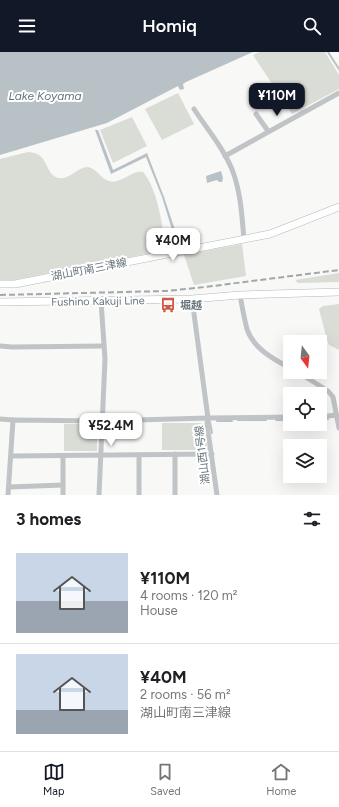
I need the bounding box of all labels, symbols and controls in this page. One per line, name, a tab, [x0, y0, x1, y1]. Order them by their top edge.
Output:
icon: menu	[16, 15, 38, 37]
text: Homiq	[142, 15, 197, 37]
icon: search	[301, 15, 323, 37]
pin: ¥110M	[249, 83, 305, 117]
text: ¥110M	[258, 88, 296, 103]
water label: Lake Koyama	[9, 89, 81, 103]
pin: ¥40M	[149, 228, 197, 262]
text: ¥40M	[155, 233, 191, 248]
street label: 湖山町南三津線	[50, 256, 128, 283]
street label: Fushino Kakuji Line	[51, 294, 145, 309]
bus stop icon: 堀越	[159, 296, 177, 314]
place label: 堀越	[180, 299, 202, 312]
north arrow	[283, 335, 327, 379]
map controls	[283, 335, 327, 483]
button: locate	[283, 387, 327, 431]
pin: ¥52.4M	[78, 413, 144, 447]
text: ¥52.4M	[88, 418, 134, 433]
street label: 湖山西1号線	[192, 425, 213, 485]
button: layers	[283, 439, 327, 483]
icon: filters	[301, 508, 323, 530]
text: 3 homes	[16, 509, 81, 529]
text: ¥110M	[140, 568, 190, 588]
icon: home	[48, 569, 96, 617]
text: 4 rooms · 120 m²	[140, 588, 238, 603]
text: House	[140, 603, 178, 618]
text: ¥40M	[140, 667, 186, 687]
icon: home	[48, 670, 96, 718]
text: 2 rooms · 56 m²	[140, 687, 231, 702]
text: 湖山町南三津線	[140, 705, 231, 720]
tab: Map	[43, 761, 65, 798]
tab: Saved	[150, 761, 181, 798]
tab: Home	[266, 761, 296, 798]

